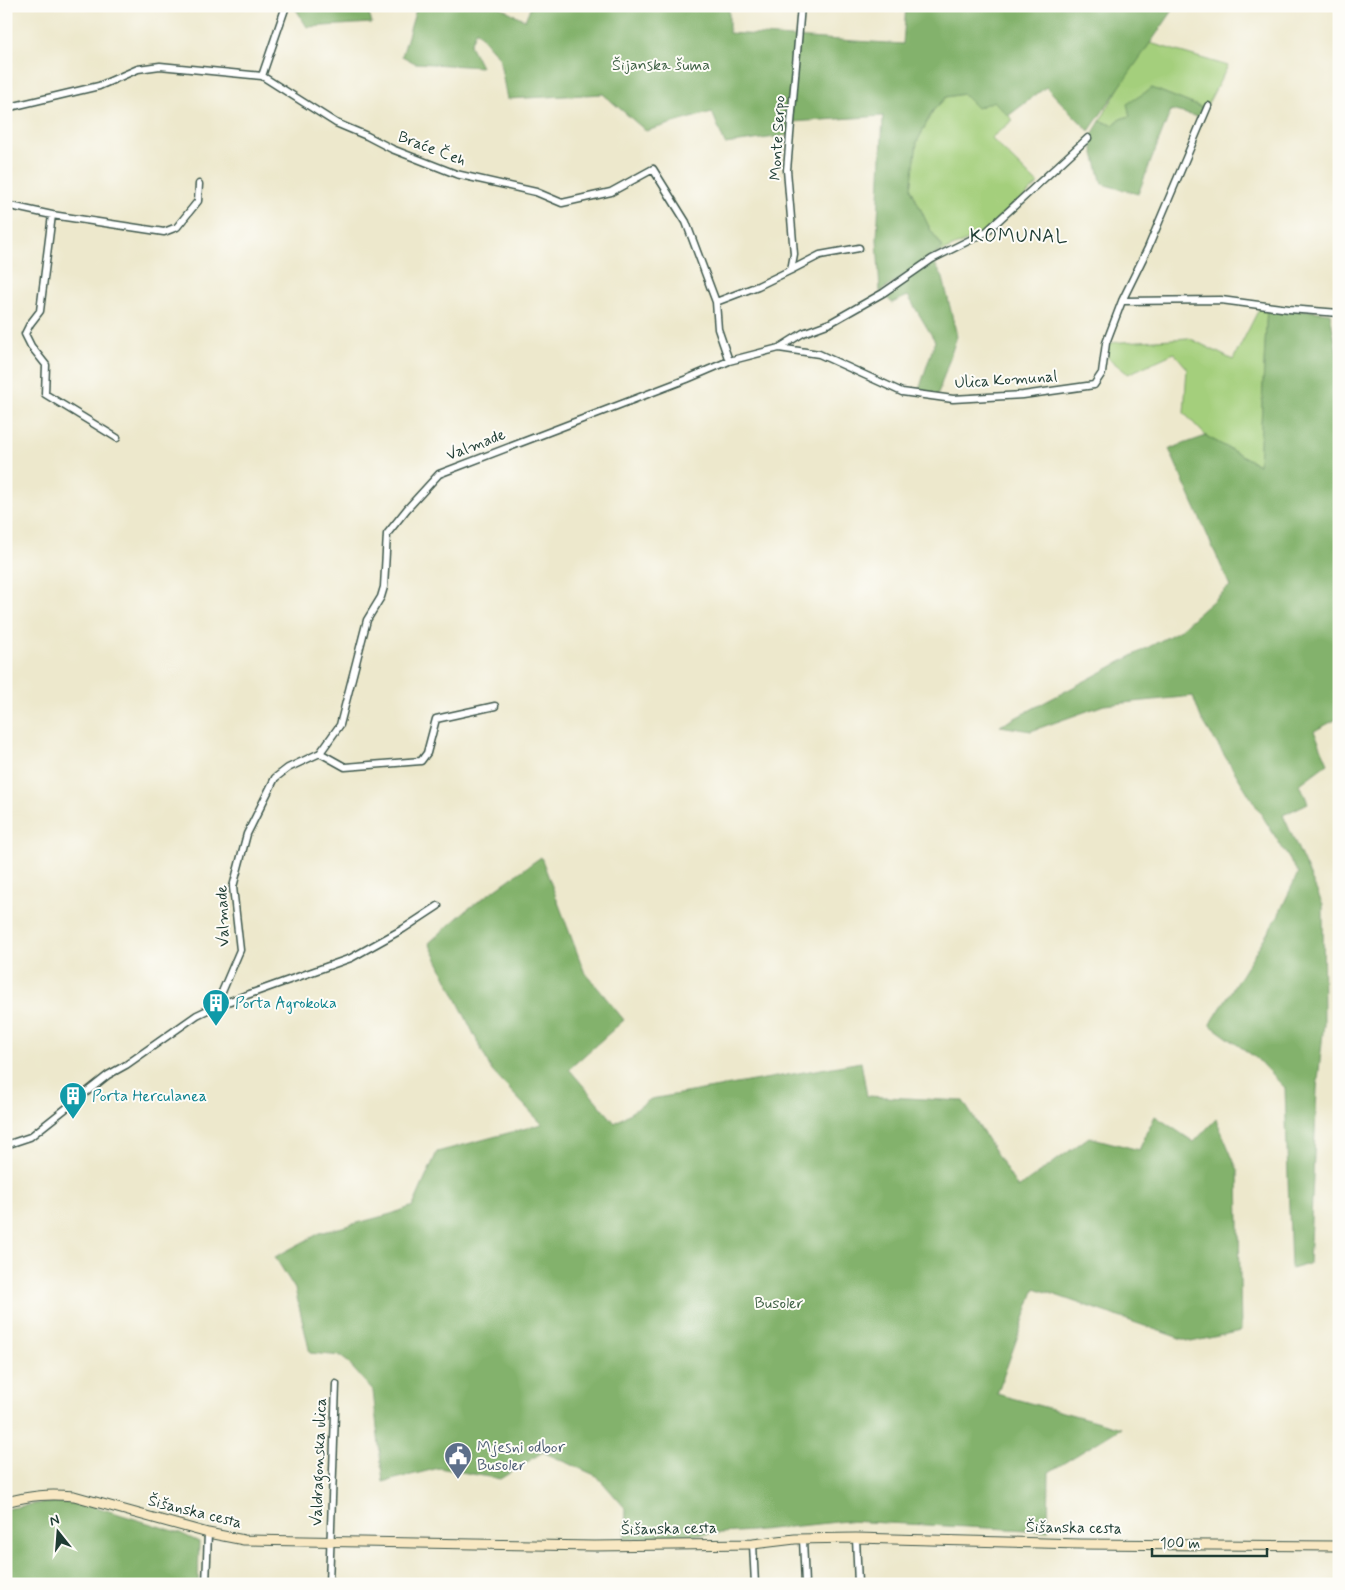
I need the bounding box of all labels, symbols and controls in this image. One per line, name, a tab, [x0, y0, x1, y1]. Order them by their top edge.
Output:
park label: Šijanska šuma	[612, 55, 710, 76]
street label: Monte Serpo	[765, 95, 791, 181]
street label: Braće Čeh	[395, 126, 469, 172]
district label: KOMUNAL	[970, 224, 1068, 249]
street label: Ulica Komunal	[954, 366, 1058, 394]
street label: Valmade	[443, 424, 509, 466]
street label: Valmade	[211, 884, 235, 947]
building icon: Porta Agrokoka	[201, 988, 231, 1027]
place label: Porta Agrokoka	[235, 993, 337, 1014]
building icon: Porta Herculanea	[58, 1081, 88, 1120]
place label: Porta Herculanea	[92, 1086, 207, 1107]
park label: Busoler	[755, 1293, 804, 1314]
street label: Valdragonska ulica	[306, 1397, 333, 1527]
place label: Mjesni odbor Busoler	[477, 1437, 566, 1476]
public building icon: Mjesni odbor Busoler	[443, 1441, 473, 1480]
street label: Šišanska cesta	[146, 1490, 244, 1534]
north arrow	[32, 1508, 82, 1558]
text: N	[47, 1511, 62, 1530]
street label: Šišanska cesta	[1026, 1517, 1122, 1539]
street label: Šišanska cesta	[621, 1518, 717, 1540]
scale bar	[1152, 1525, 1268, 1557]
text: 100 m	[1160, 1534, 1200, 1554]

